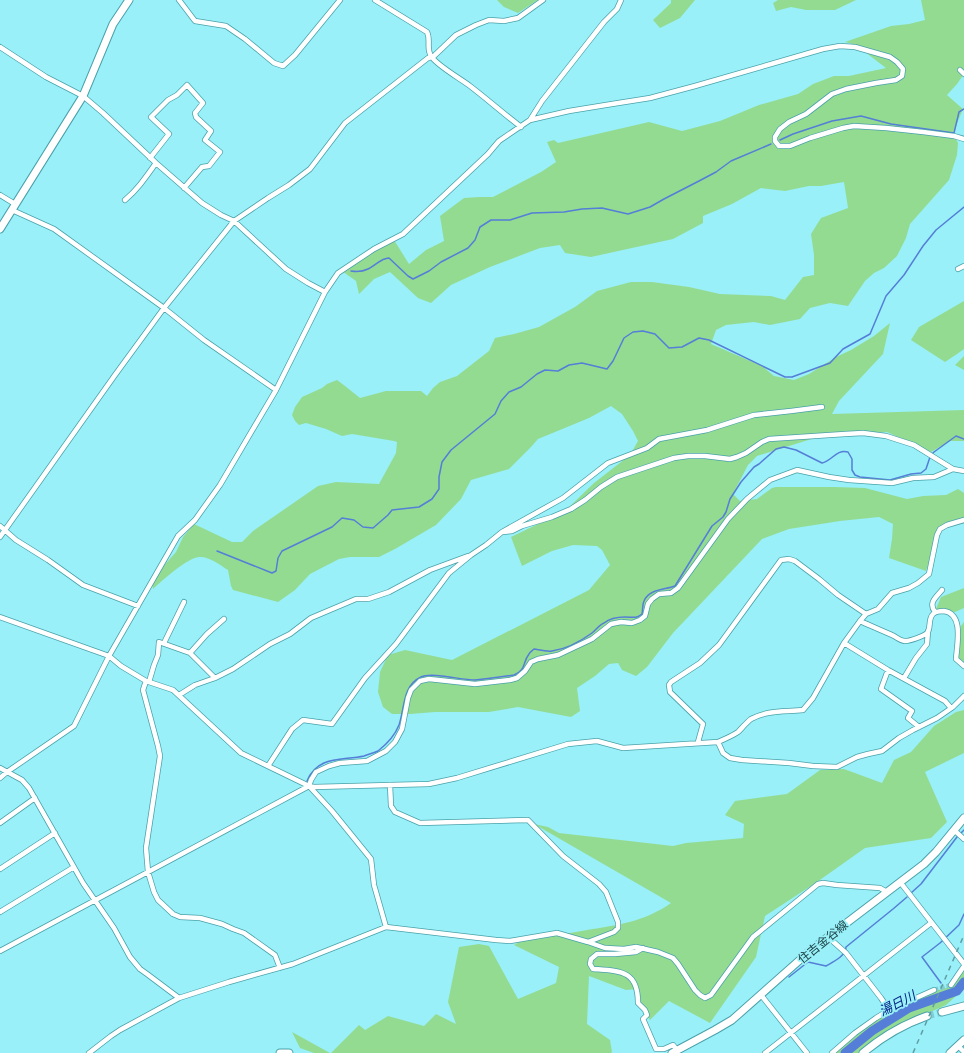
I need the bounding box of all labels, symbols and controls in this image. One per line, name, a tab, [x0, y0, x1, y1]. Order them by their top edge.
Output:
street label: 住吉金谷線	[795, 917, 851, 967]
water label: 湯日川	[876, 986, 920, 1020]

